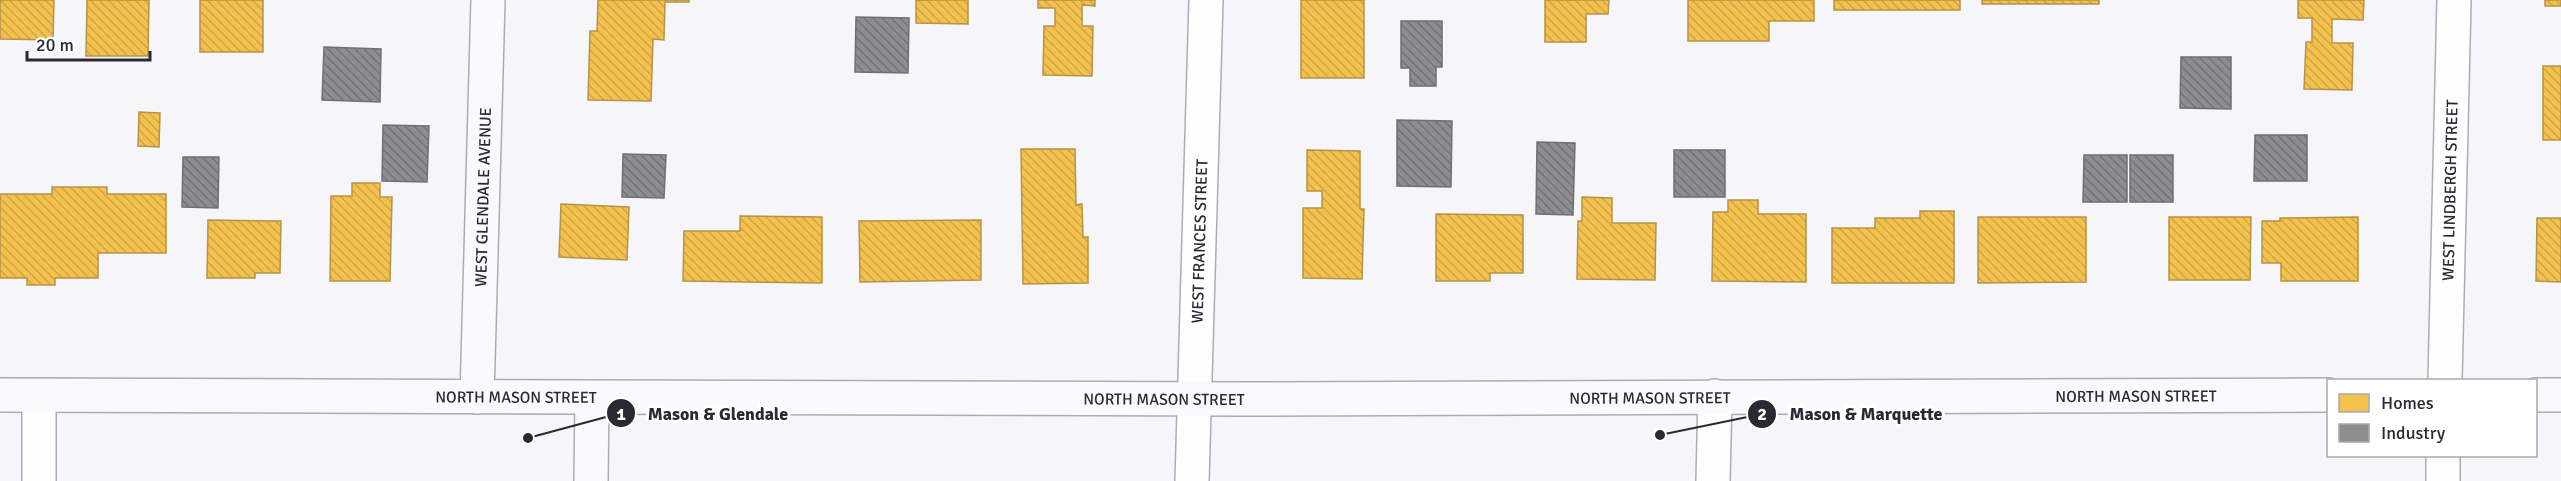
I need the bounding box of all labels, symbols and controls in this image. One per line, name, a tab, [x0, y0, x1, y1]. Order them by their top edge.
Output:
scale bar	[27, 24, 150, 62]
text: 20 m	[36, 34, 74, 56]
street label: WEST LINDBERGH STREET	[2438, 99, 2463, 281]
street label: WEST GLENDALE AVENUE	[471, 107, 496, 287]
street label: WEST FRANCES STREET	[1188, 159, 1212, 324]
legend	[2327, 379, 2537, 457]
street label: NORTH MASON STREET	[2055, 386, 2217, 407]
street label: NORTH MASON STREET	[435, 387, 597, 408]
street label: NORTH MASON STREET	[1569, 388, 1731, 409]
street label: NORTH MASON STREET	[1083, 389, 1245, 410]
text: Homes	[2381, 392, 2434, 414]
callout: Mason & Glendale	[606, 395, 800, 431]
callout: Mason & Marquette	[1747, 396, 1954, 432]
text: 1	[616, 403, 626, 425]
text: Mason & Glendale	[648, 403, 788, 425]
text: 2	[1757, 403, 1767, 425]
text: Mason & Marquette	[1789, 403, 1943, 425]
text: Industry	[2381, 422, 2446, 444]

